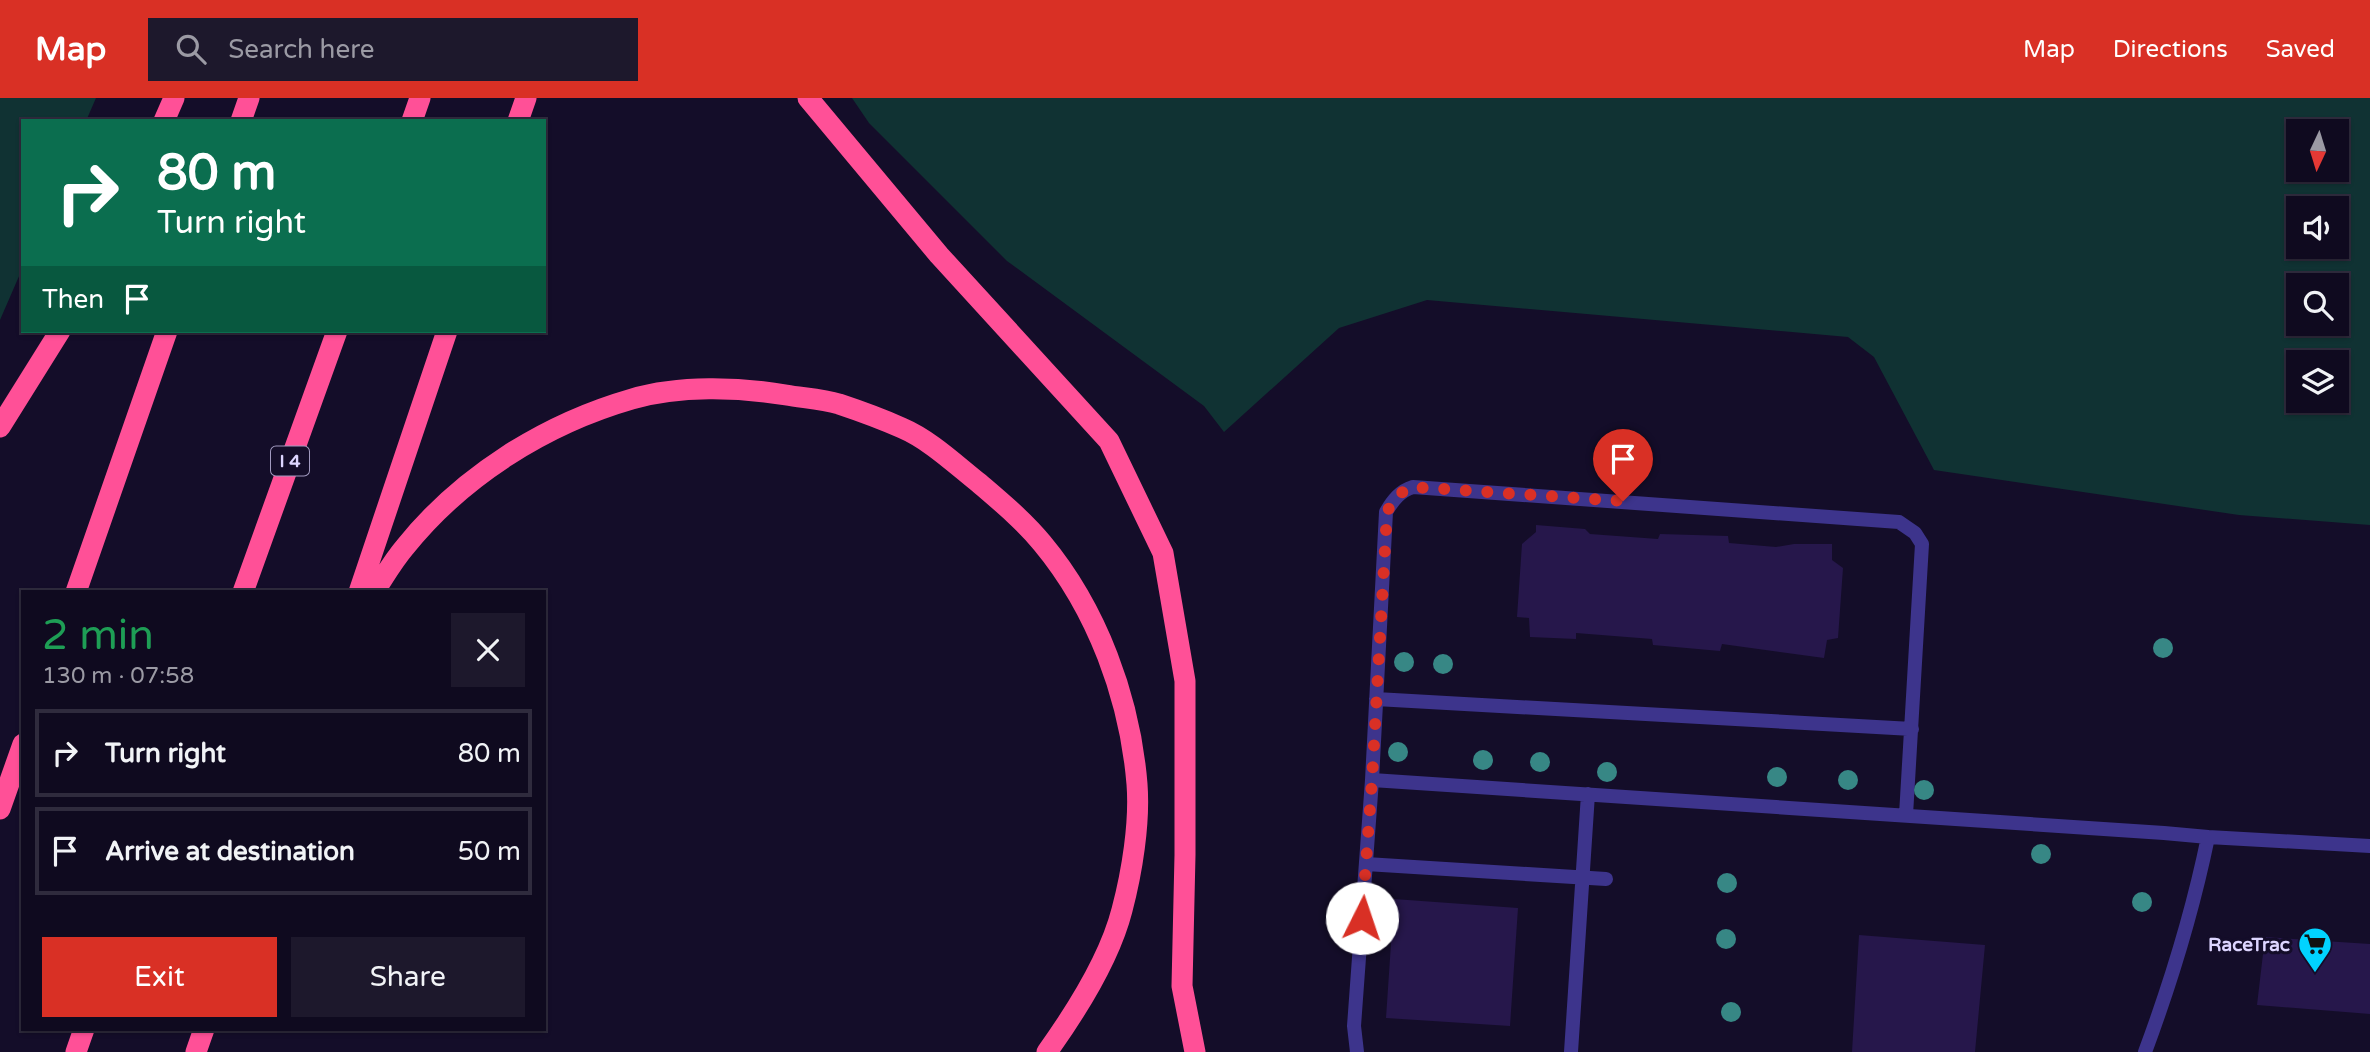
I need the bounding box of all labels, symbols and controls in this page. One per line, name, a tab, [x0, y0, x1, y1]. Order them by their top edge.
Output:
search box	[148, 18, 638, 81]
text: Map	[35, 30, 106, 69]
icon: search	[172, 30, 210, 68]
text: Search here	[228, 34, 374, 65]
text: Map	[2023, 35, 2075, 64]
text: Directions	[2113, 35, 2228, 64]
text: Saved	[2266, 35, 2335, 64]
north arrow	[2286, 119, 2348, 182]
map controls	[2286, 119, 2349, 413]
text: 80 m	[157, 144, 276, 203]
icon: right	[42, 147, 133, 238]
button: sound	[2286, 196, 2349, 259]
text: Turn right	[157, 204, 306, 242]
button: search	[2286, 273, 2349, 336]
icon: arrive	[118, 280, 156, 318]
text: Then	[42, 284, 104, 315]
button: layers	[2286, 350, 2349, 413]
pin	[1593, 429, 1653, 501]
icon: arrive	[1604, 440, 1642, 478]
road number: I 4	[271, 446, 309, 475]
text: 2 min	[42, 610, 154, 661]
button: close	[451, 613, 525, 687]
text: 130 m · 07:58	[42, 662, 194, 690]
icon: right	[46, 734, 84, 772]
text: Turn right	[105, 738, 226, 769]
text: 80 m	[458, 738, 521, 769]
icon: arrive	[46, 832, 84, 870]
text: Arrive at destination	[105, 836, 355, 867]
text: 50 m	[458, 836, 521, 867]
position arrow	[1325, 881, 1399, 955]
supermarket icon: RaceTrac	[2296, 925, 2334, 974]
place label: RaceTrac	[2208, 934, 2290, 956]
button: Exit	[42, 937, 277, 1017]
button: Share	[291, 937, 525, 1017]

